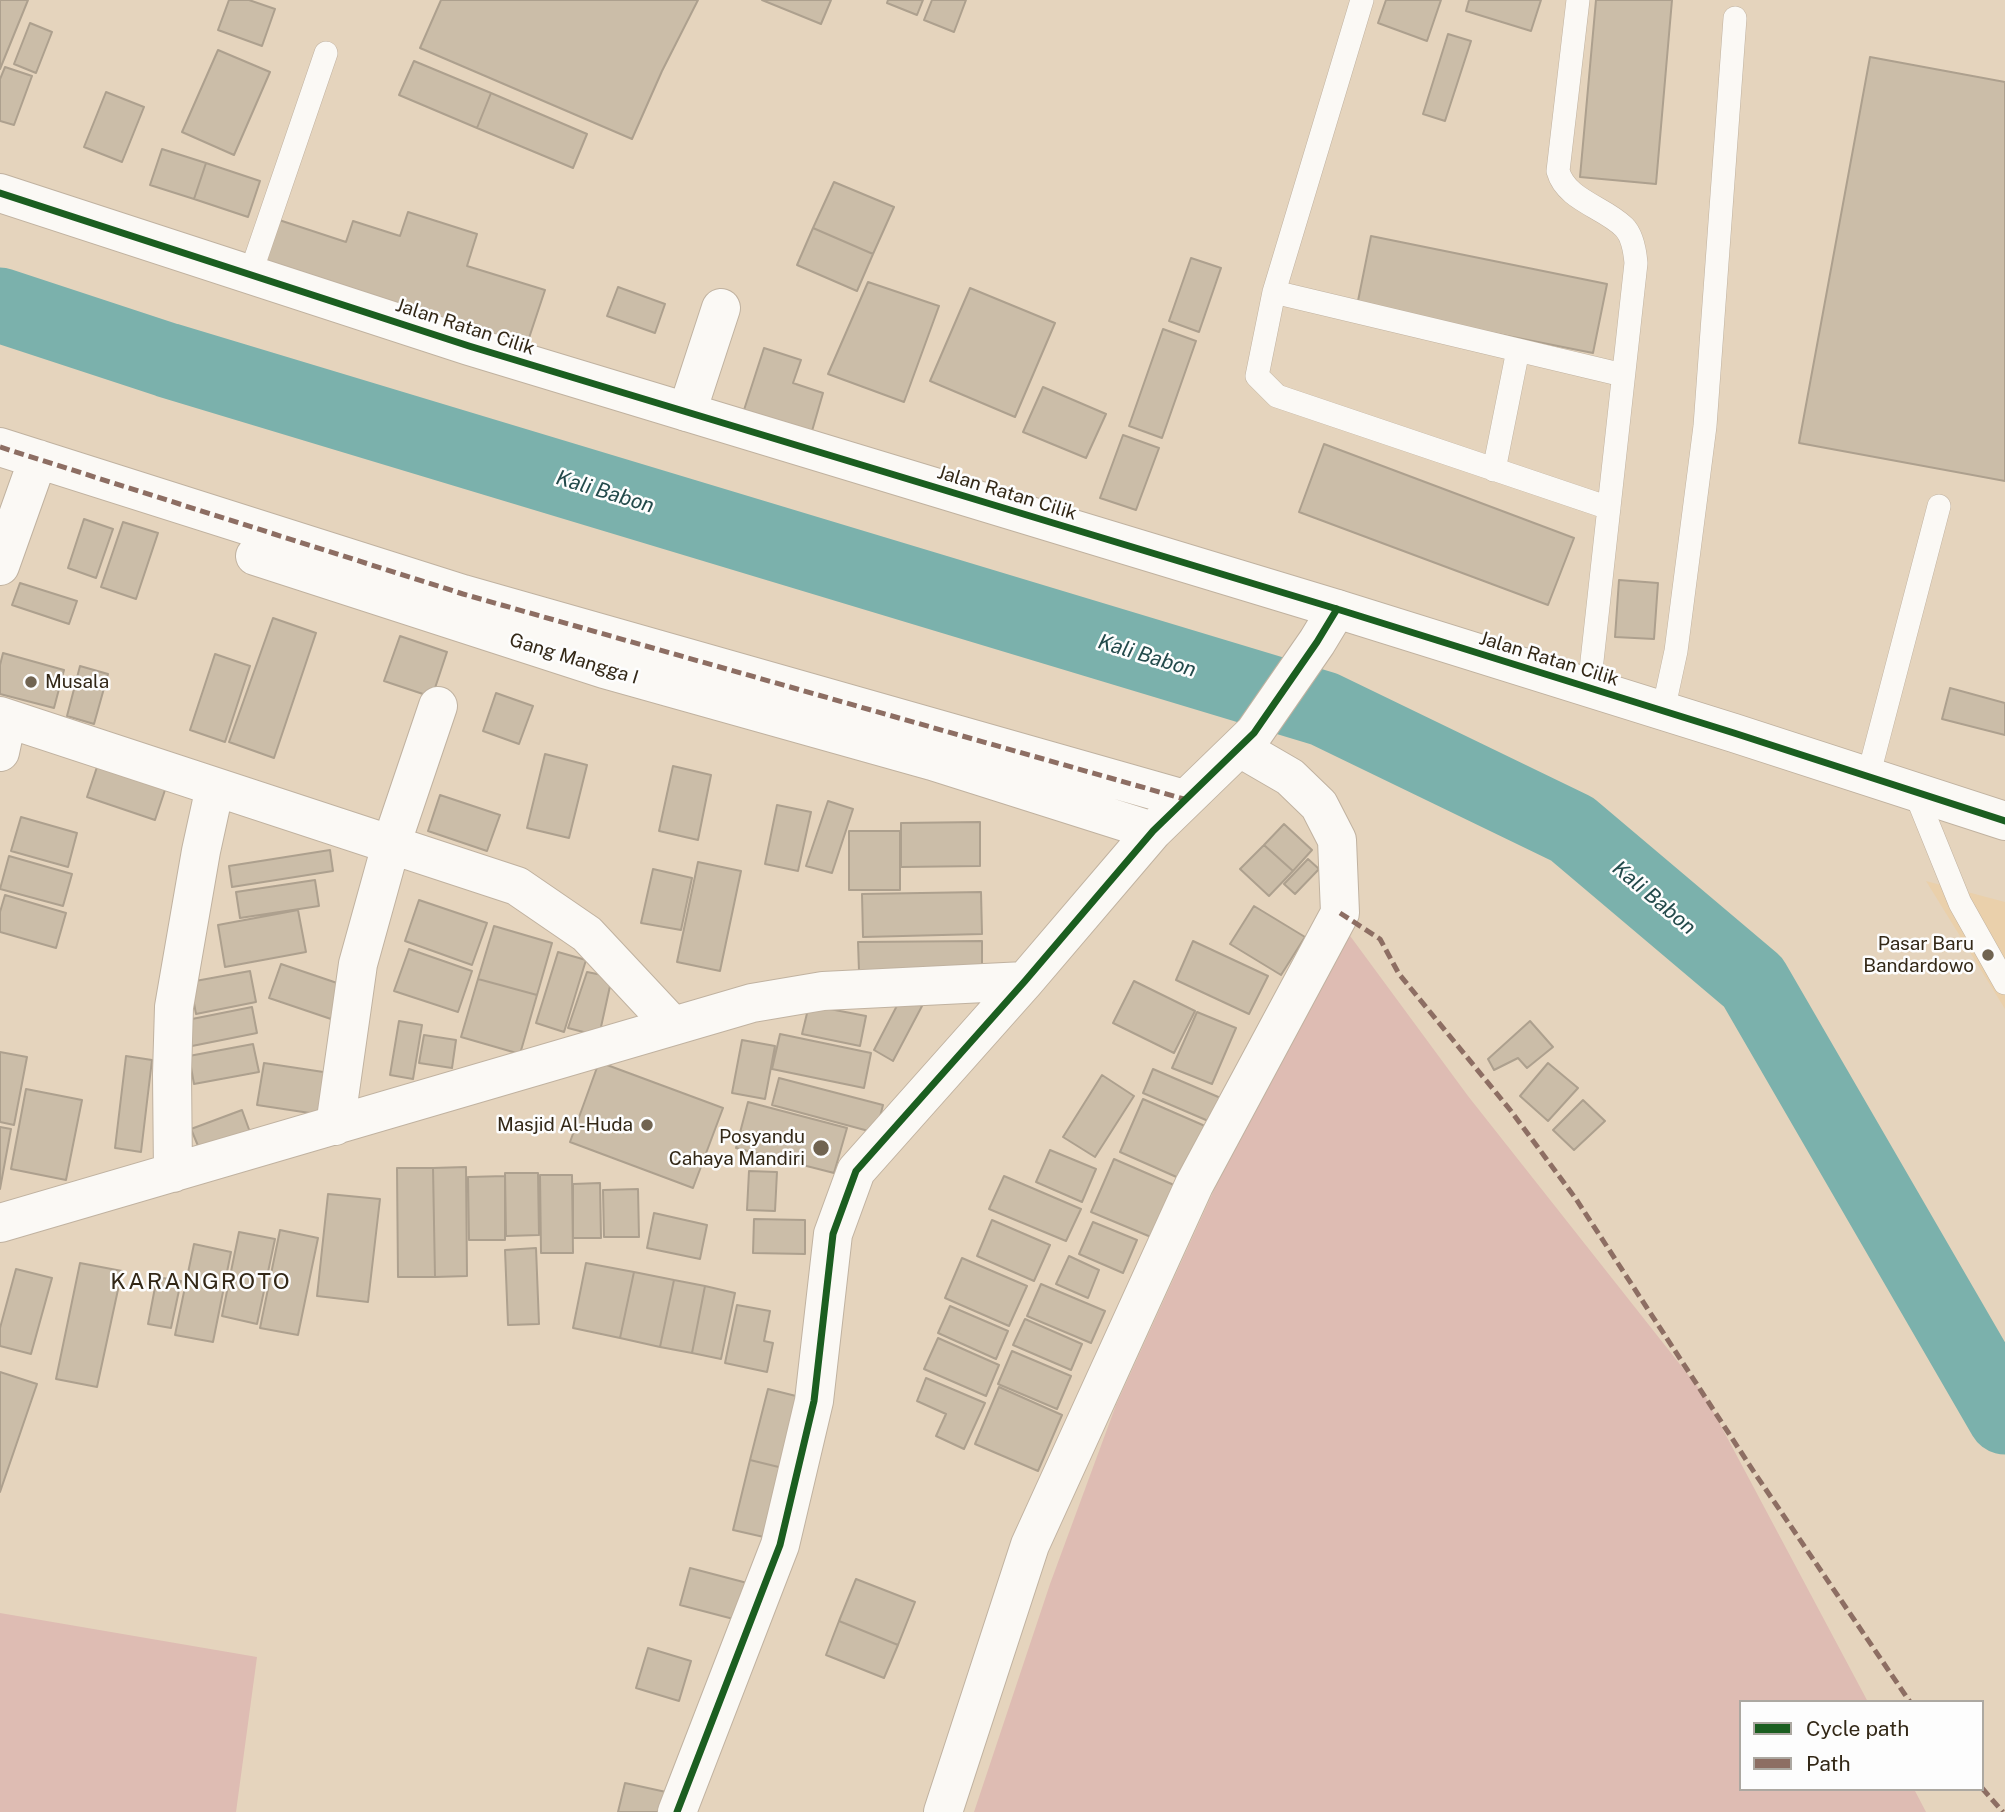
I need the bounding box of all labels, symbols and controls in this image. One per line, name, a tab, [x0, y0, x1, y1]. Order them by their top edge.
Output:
street label: Jalan Ratan Cilik	[393, 294, 537, 360]
street label: Jalan Ratan Cilik	[934, 461, 1080, 525]
water label: Kali Babon	[553, 465, 657, 519]
street label: Jalan Ratan Cilik	[1476, 627, 1622, 691]
street label: Gang Mangga I	[507, 629, 641, 689]
water label: Kali Babon	[1095, 629, 1199, 683]
place label: Musala	[45, 671, 109, 693]
marker: Musala	[23, 674, 39, 690]
water label: Kali Babon	[1607, 856, 1701, 940]
place label: Pasar Baru Bandardowo	[1863, 933, 1974, 977]
marker: Pasar Baru Bandardowo	[1980, 947, 1996, 963]
place label: Masjid Al-Huda	[497, 1114, 633, 1136]
marker: Masjid Al-Huda	[639, 1117, 655, 1133]
place label: Posyandu Cahaya Mandiri	[669, 1126, 805, 1170]
marker: Posyandu Cahaya Mandiri	[811, 1138, 831, 1158]
district label: KARANGROTO	[112, 1268, 290, 1296]
legend	[1739, 1700, 1984, 1791]
text: Cycle path	[1806, 1716, 1909, 1741]
text: Path	[1806, 1751, 1851, 1776]

